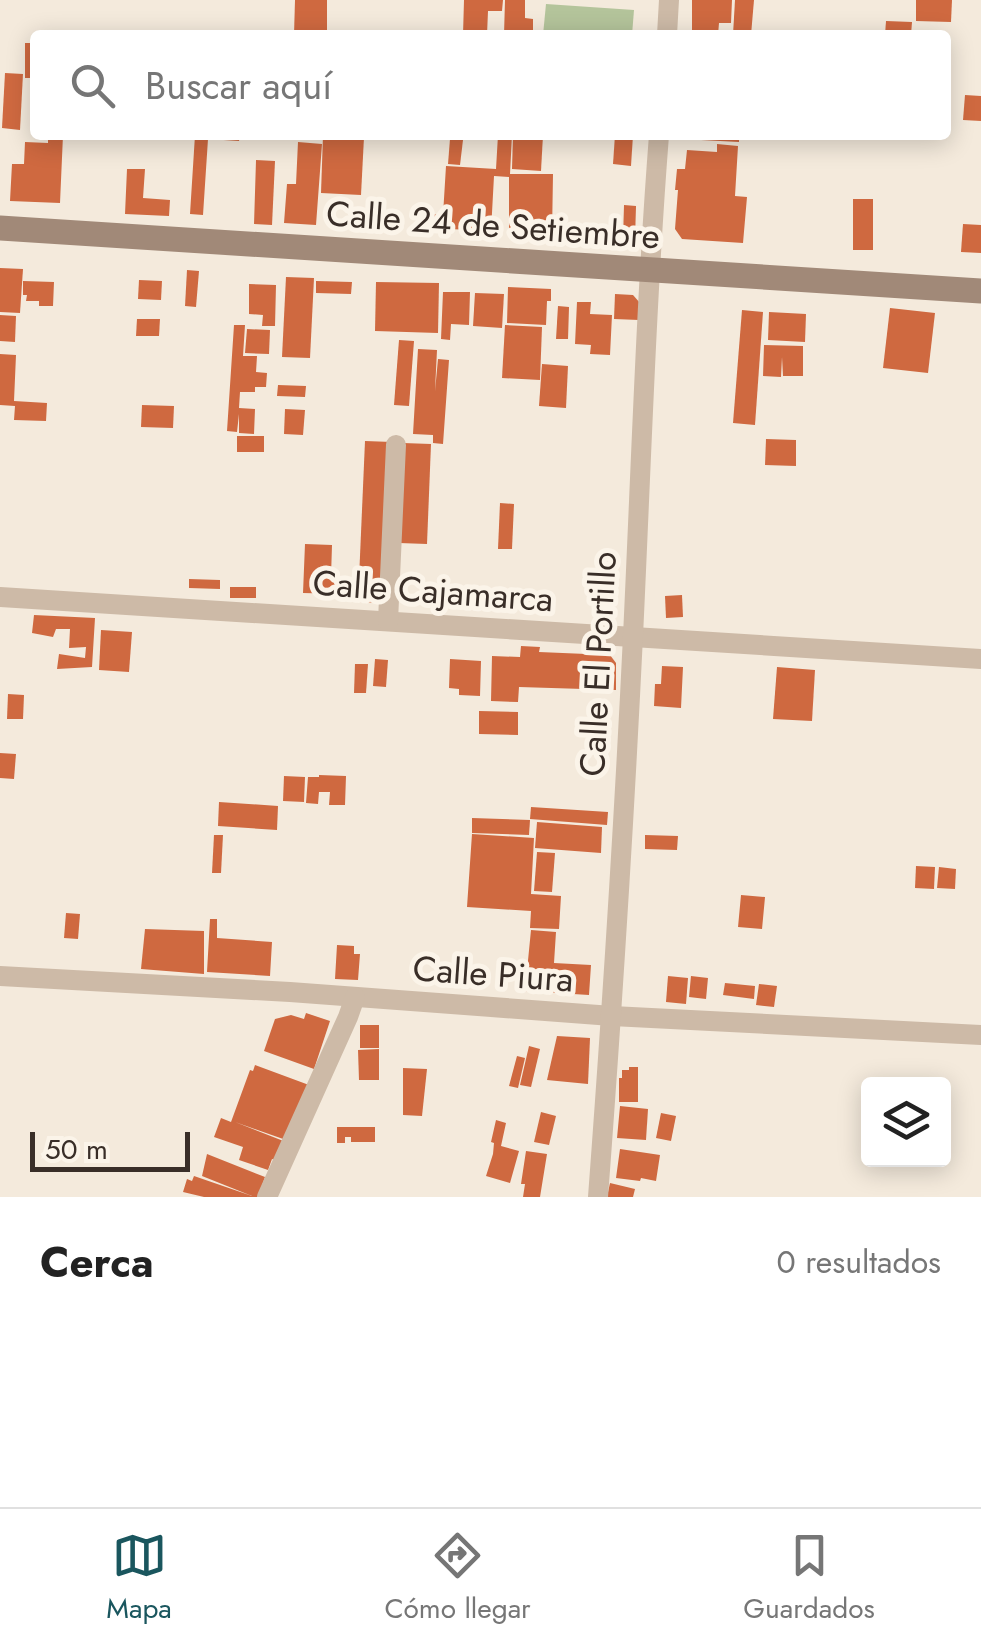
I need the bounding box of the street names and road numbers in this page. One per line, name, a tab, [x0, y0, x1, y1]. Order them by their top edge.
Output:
street label: Calle 24 de Setiembre	[325, 188, 661, 262]
street label: Calle El Portillo	[567, 550, 629, 778]
street label: Calle Cajamarca	[311, 558, 555, 624]
street label: Calle Piura	[411, 943, 575, 1005]

